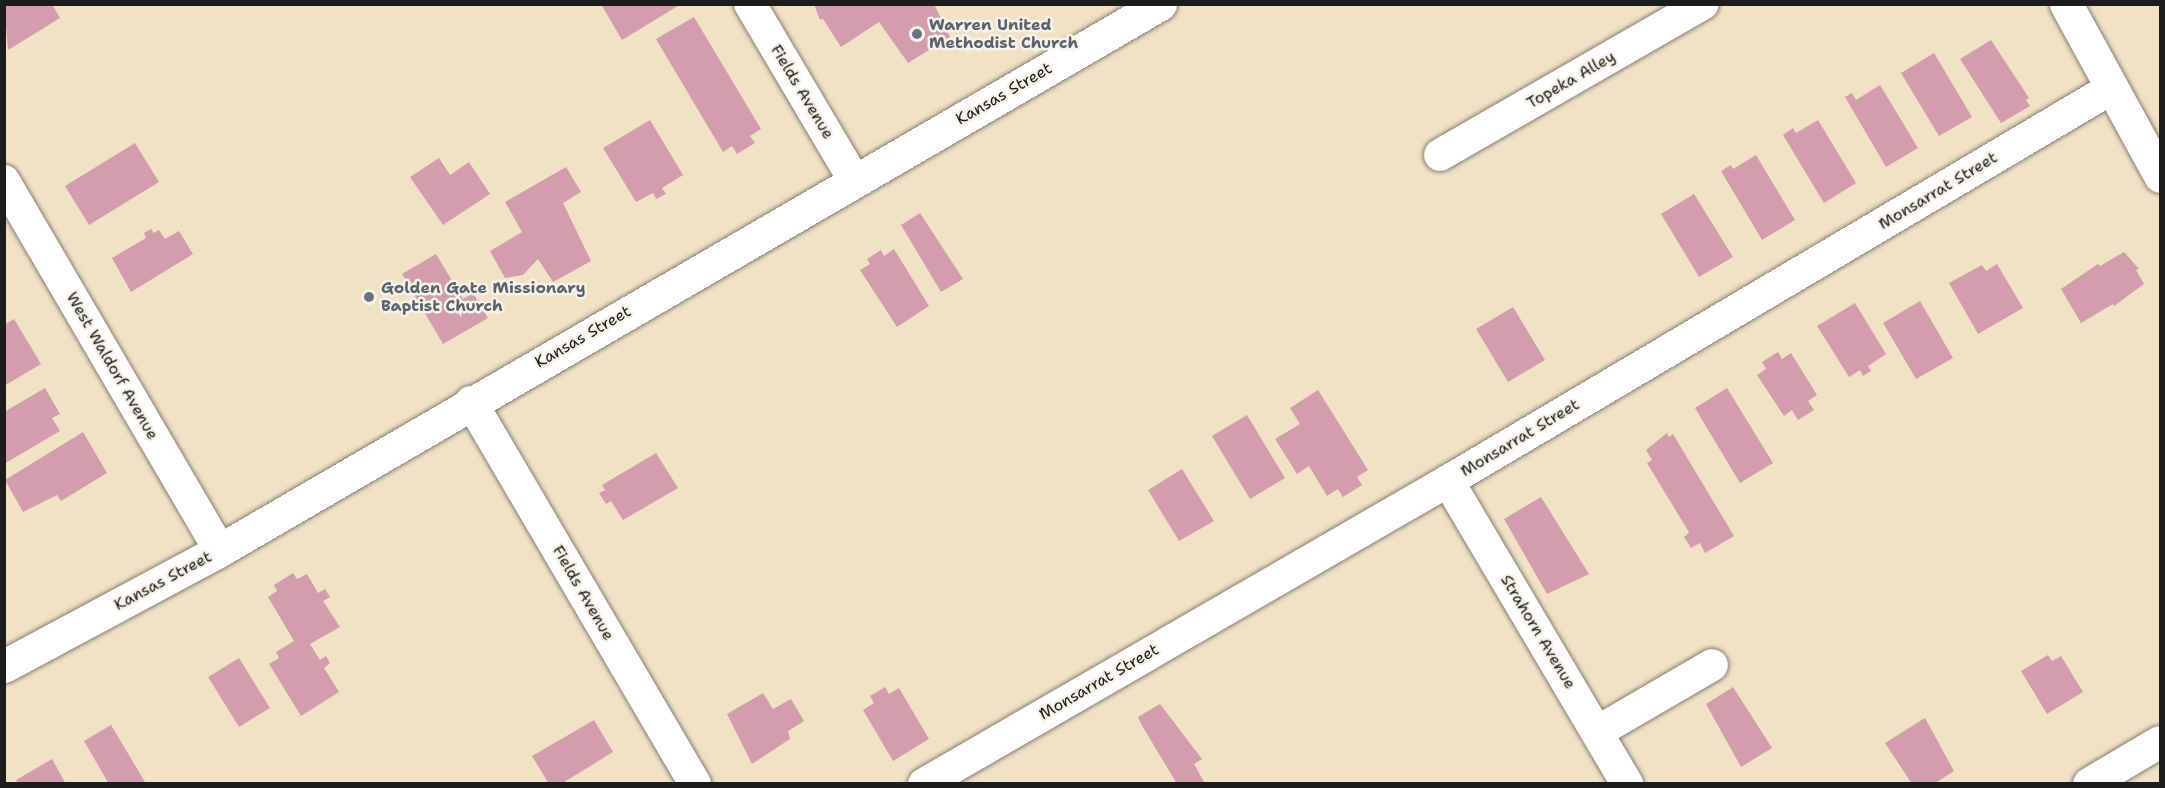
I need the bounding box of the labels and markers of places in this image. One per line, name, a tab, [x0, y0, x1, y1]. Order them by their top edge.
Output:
place label: Warren United Methodist Church	[929, 15, 1078, 53]
marker: Warren United Methodist Church	[910, 27, 924, 41]
place label: Golden Gate Missionary Baptist Church	[381, 278, 585, 316]
marker: Golden Gate Missionary Baptist Church	[362, 290, 376, 304]

